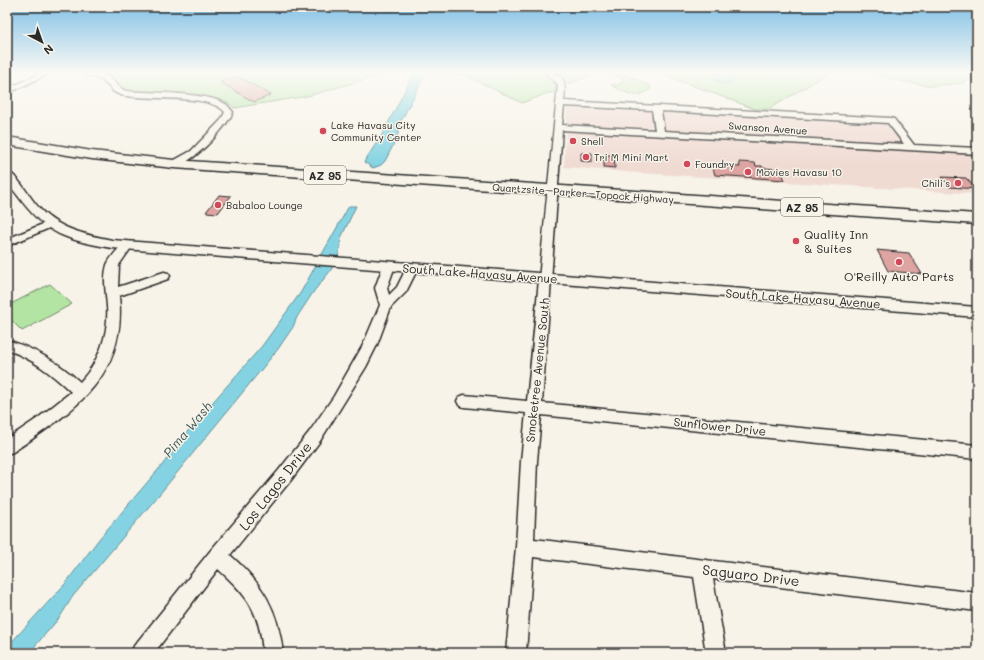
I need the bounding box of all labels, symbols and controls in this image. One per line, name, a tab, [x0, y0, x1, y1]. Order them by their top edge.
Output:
north arrow	[22, 22, 62, 62]
text: N	[41, 42, 57, 58]
place label: Lake Havasu City Community Center	[331, 118, 421, 144]
street label: Swanson Avenue	[728, 118, 808, 138]
marker: Lake Havasu City Community Center	[318, 126, 328, 136]
place label: Shell	[581, 134, 603, 148]
marker: Shell	[568, 136, 578, 146]
place label: Tri M Mini Mart	[594, 150, 668, 164]
marker: Tri M Mini Mart	[581, 152, 591, 162]
place label: Foundry	[695, 157, 734, 171]
marker: Foundry	[682, 159, 692, 169]
place label: Movies Havasu 10	[756, 165, 842, 179]
road number: AZ 95	[304, 166, 346, 184]
marker: Movies Havasu 10	[743, 167, 753, 177]
place label: Chili's	[922, 176, 950, 190]
marker: Chili's	[953, 178, 963, 188]
street label: Quartzsite–Parker–Topock Highway	[492, 180, 674, 206]
place label: Babaloo Lounge	[226, 198, 303, 212]
road number: AZ 95	[781, 198, 823, 216]
marker: Babaloo Lounge	[213, 200, 223, 210]
place label: Quality Inn & Suites	[804, 226, 868, 256]
marker: Quality Inn & Suites	[791, 236, 801, 246]
marker: O'Reilly Auto Parts	[894, 257, 904, 267]
street label: South Lake Havasu Avenue	[402, 260, 558, 286]
place label: O'Reilly Auto Parts	[844, 268, 954, 284]
street label: South Lake Havasu Avenue	[725, 285, 881, 311]
street label: Smoketree Avenue South	[521, 297, 553, 443]
water label: Pima Wash	[159, 398, 215, 460]
street label: Sunflower Drive	[673, 413, 767, 439]
street label: Los Lagos Drive	[234, 438, 316, 534]
street label: Saguaro Drive	[701, 560, 801, 590]

